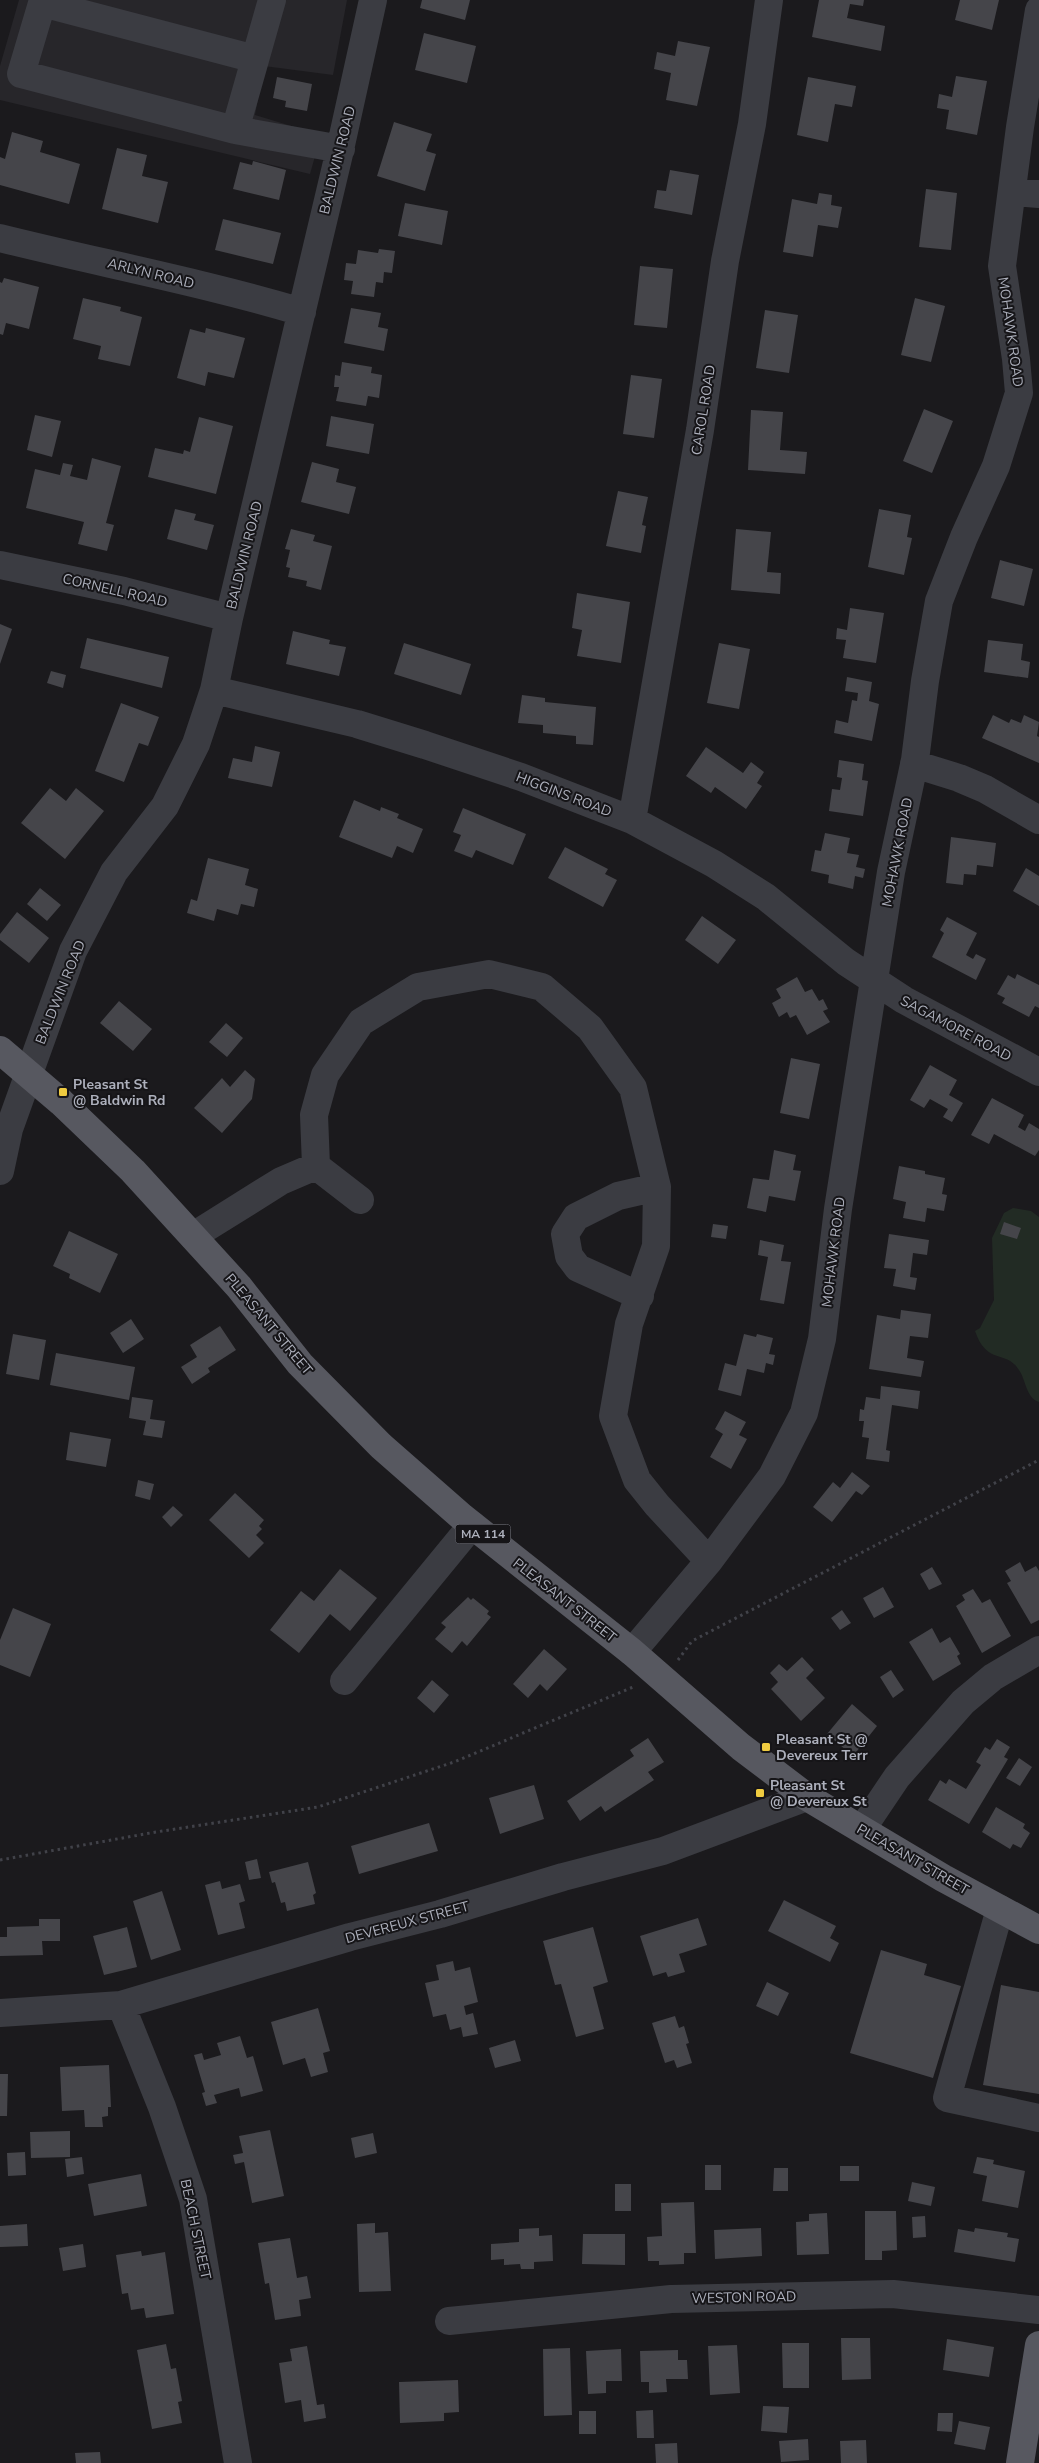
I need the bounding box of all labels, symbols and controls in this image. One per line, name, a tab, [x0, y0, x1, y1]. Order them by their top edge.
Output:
street label: BALDWIN ROAD	[315, 104, 360, 216]
street label: ARLYN ROAD	[106, 254, 196, 293]
street label: MOHAWK ROAD	[993, 276, 1028, 388]
street label: CAROL ROAD	[687, 364, 720, 457]
street label: BALDWIN ROAD	[222, 499, 267, 611]
street label: CORNELL ROAD	[61, 569, 169, 612]
street label: HIGGINS ROAD	[513, 767, 614, 821]
street label: MOHAWK ROAD	[878, 796, 917, 908]
street label: BALDWIN ROAD	[31, 937, 90, 1047]
street label: SAGAMORE ROAD	[897, 991, 1015, 1066]
place label: Pleasant St @ Baldwin Rd	[73, 1075, 165, 1110]
marker: Pleasant St @ Baldwin Rd	[57, 1086, 69, 1098]
street label: MOHAWK ROAD	[817, 1196, 850, 1308]
street label: PLEASANT STREET	[221, 1270, 317, 1379]
road number: MA 114	[456, 1525, 510, 1544]
street label: PLEASANT STREET	[509, 1554, 621, 1647]
place label: Pleasant St @ Devereux Terr	[776, 1730, 868, 1765]
marker: Pleasant St @ Devereux Terr	[760, 1741, 772, 1753]
place label: Pleasant St @ Devereux St	[770, 1776, 867, 1811]
marker: Pleasant St @ Devereux St	[754, 1787, 766, 1799]
street label: PLEASANT STREET	[853, 1820, 973, 1900]
street label: DEVEREUX STREET	[343, 1897, 472, 1948]
street label: BEACH STREET	[176, 2177, 216, 2281]
street label: WESTON ROAD	[691, 2287, 797, 2308]

